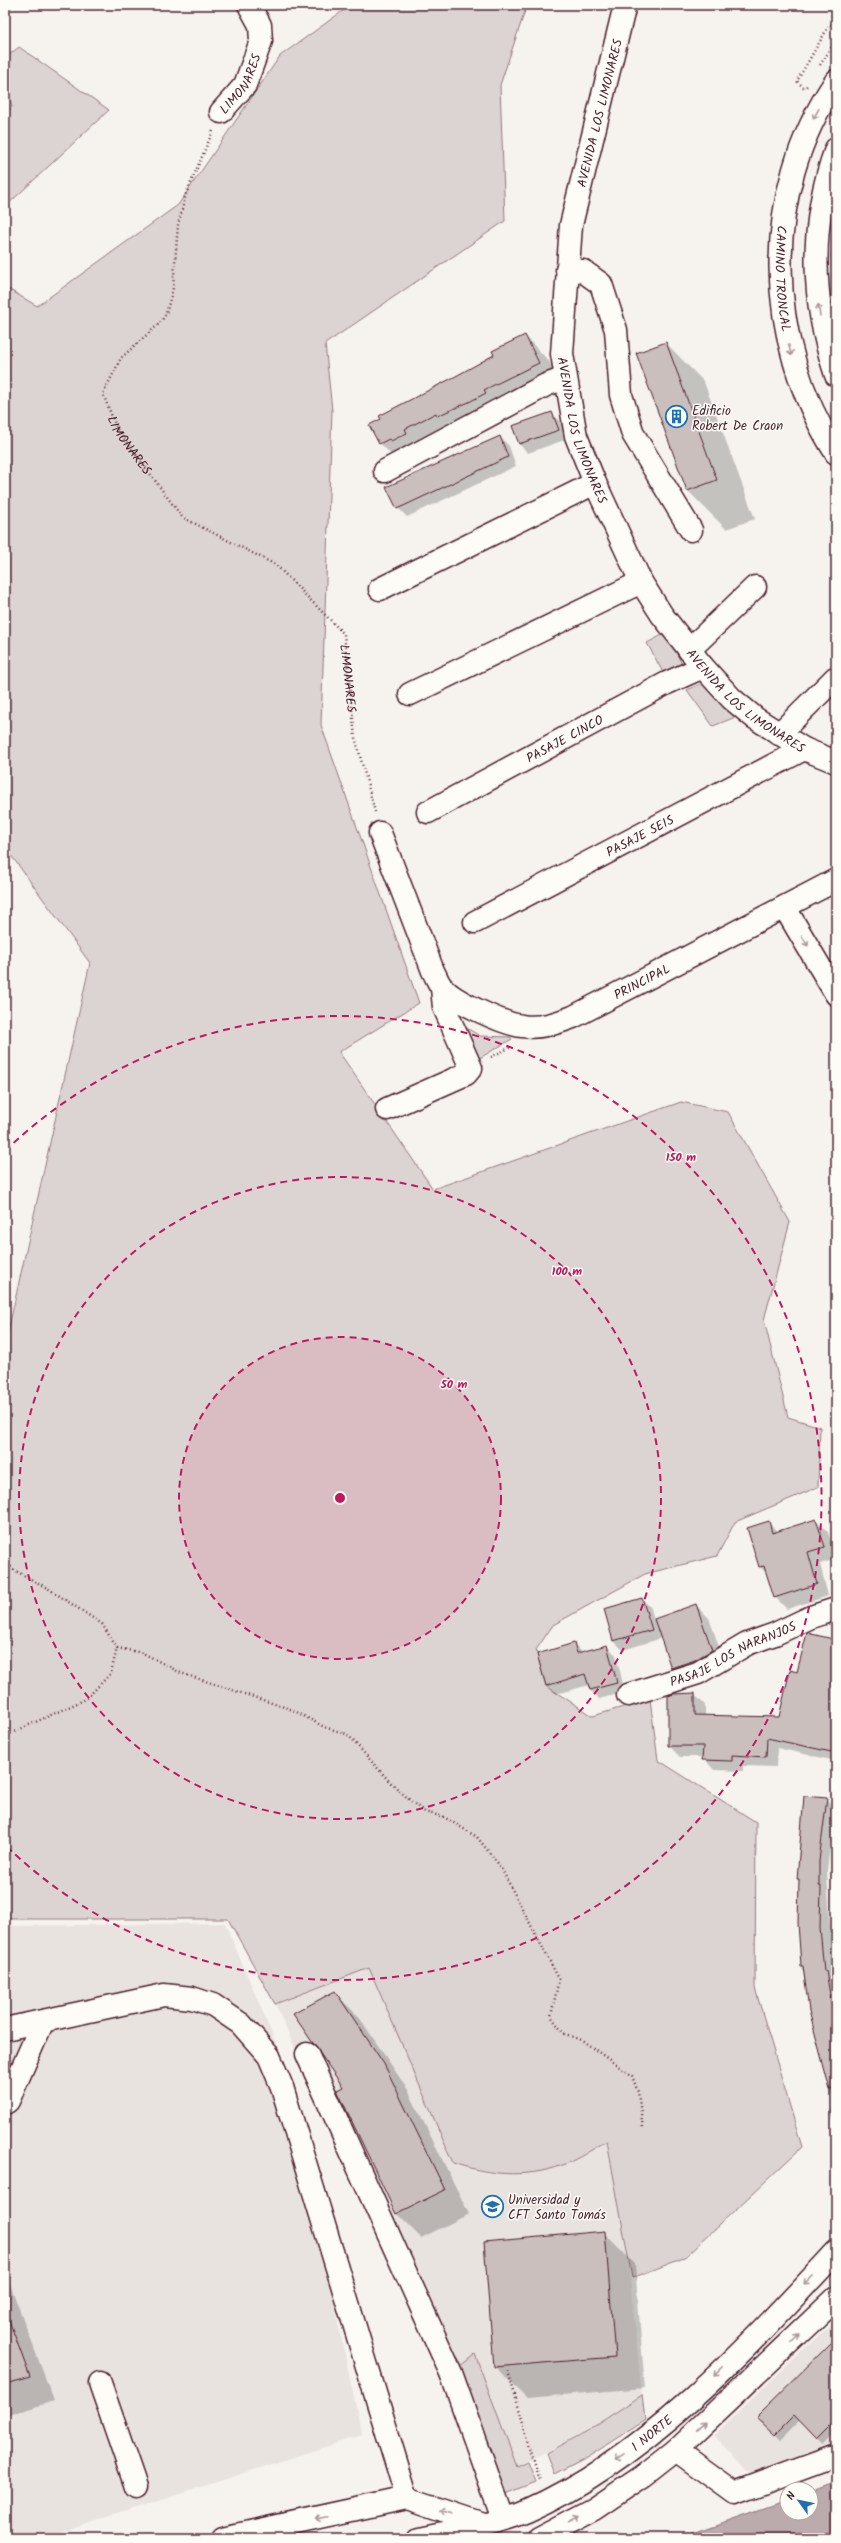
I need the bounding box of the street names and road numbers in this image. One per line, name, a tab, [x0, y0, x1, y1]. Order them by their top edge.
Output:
street label: AVENIDA LOS LIMONARES	[572, 37, 629, 190]
street label: LIMONARES	[215, 51, 268, 119]
street label: CAMINO TRONCAL	[768, 225, 796, 334]
street label: AVENIDA LOS LIMONARES	[551, 355, 612, 508]
street label: LIMONARES	[101, 413, 157, 480]
street label: LIMONARES	[333, 643, 361, 713]
street label: AVENIDA LOS LIMONARES	[680, 645, 809, 759]
street label: PASAJE CINCO	[523, 710, 608, 769]
street label: PASAJE SEIS	[603, 810, 678, 863]
street label: PRINCIPAL	[610, 959, 674, 1006]
street label: PASAJE LOS NARANJOS	[667, 1616, 800, 1693]
street label: 1 NORTE	[627, 2410, 678, 2457]

